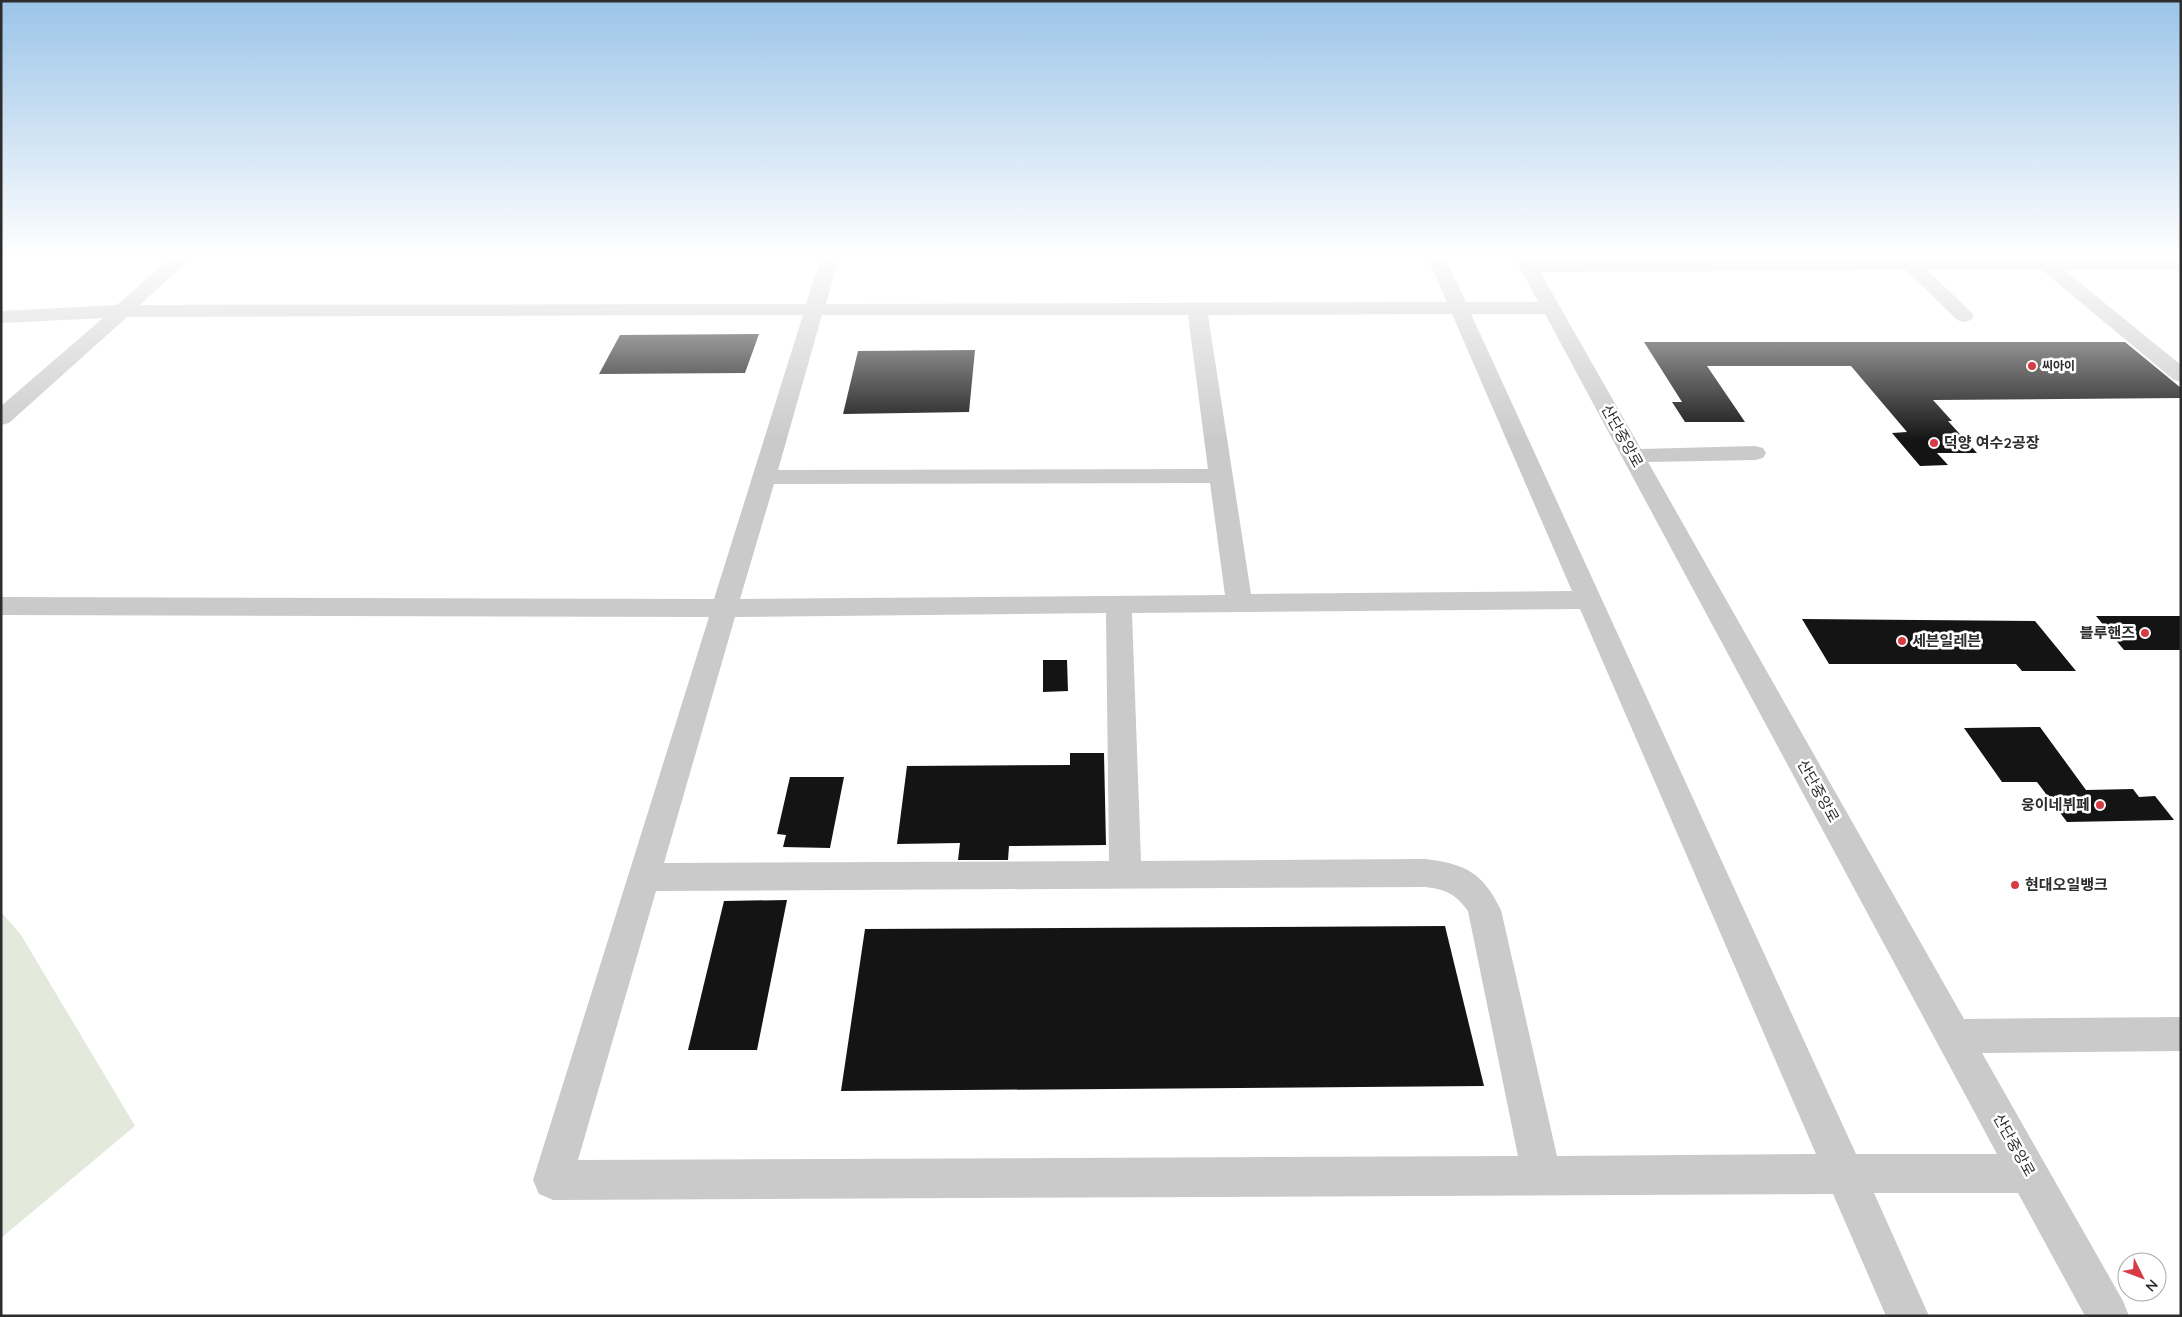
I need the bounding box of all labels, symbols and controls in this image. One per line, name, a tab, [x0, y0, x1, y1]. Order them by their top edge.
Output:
place label: 씨아이	[2042, 358, 2075, 373]
marker: 씨아이	[2026, 360, 2038, 372]
street label: 산단중앙로	[1597, 401, 1647, 471]
place label: 덕양 여수2공장	[1944, 433, 2040, 452]
marker: 덕양 여수2공장	[1928, 437, 1940, 449]
place label: 블루핸즈	[2080, 623, 2135, 642]
marker: 블루핸즈	[2139, 627, 2151, 639]
place label: 세븐일레븐	[1912, 631, 1981, 650]
marker: 세븐일레븐	[1896, 635, 1908, 647]
street label: 산단중앙로	[1793, 756, 1843, 826]
place label: 웅이네뷔페	[2021, 795, 2090, 814]
marker: 웅이네뷔페	[2094, 799, 2106, 811]
place label: 현대오일뱅크	[2025, 875, 2108, 894]
marker: 현대오일뱅크	[2009, 879, 2021, 891]
street label: 산단중앙로	[1989, 1110, 2039, 1180]
north arrow	[2117, 1252, 2167, 1302]
text: N	[2142, 1276, 2162, 1296]

